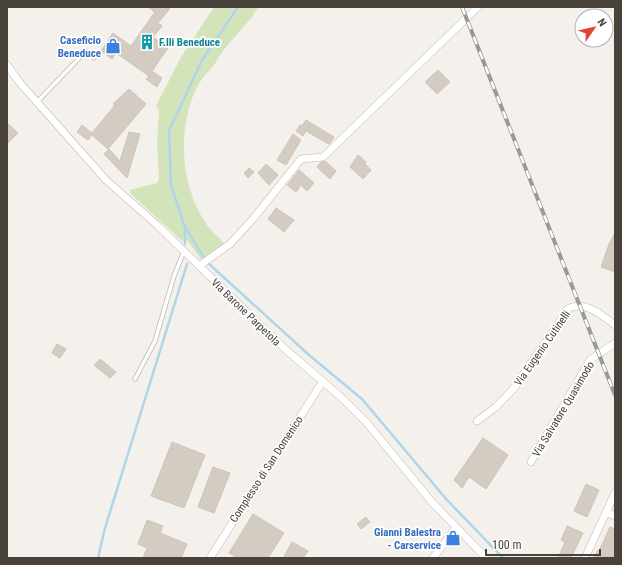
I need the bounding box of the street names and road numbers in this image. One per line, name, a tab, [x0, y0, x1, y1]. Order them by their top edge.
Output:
street label: Via Barone Parpetola	[208, 276, 283, 349]
street label: Via Eugenio Cutinelli	[512, 308, 573, 388]
street label: Via Salvatore Quasimodo	[530, 359, 597, 459]
street label: Complesso di San Domenico	[227, 413, 306, 525]

